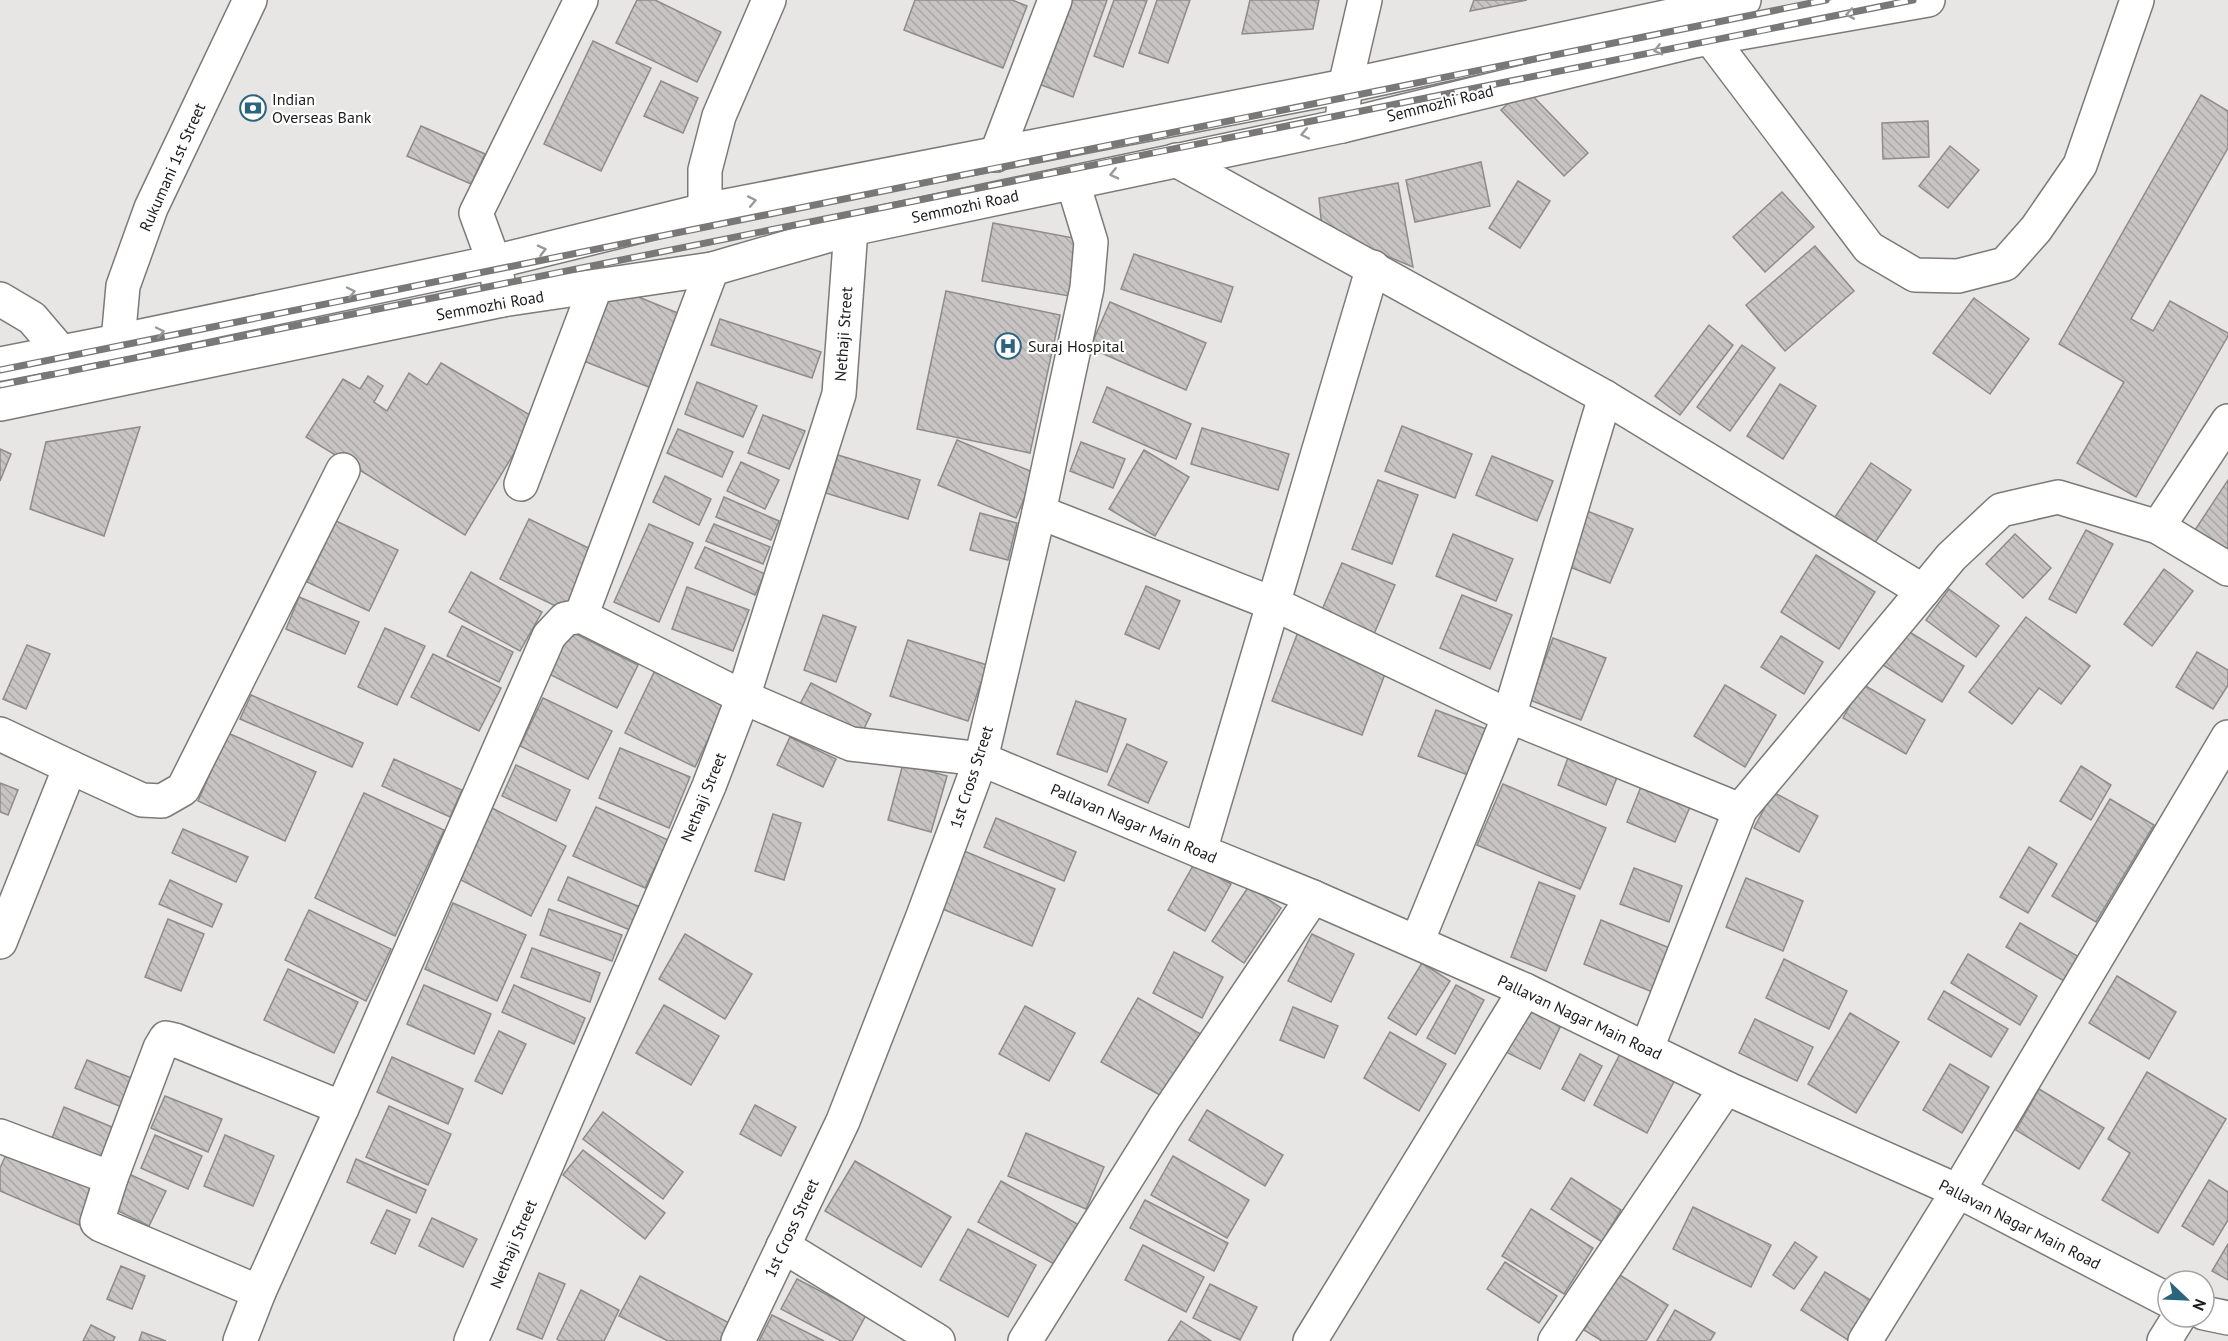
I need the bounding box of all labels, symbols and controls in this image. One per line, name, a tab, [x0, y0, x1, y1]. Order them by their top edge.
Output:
one-way arrow	[1845, 7, 1855, 20]
one-way arrow	[1654, 42, 1664, 55]
street label: Semmozhi Road	[1385, 80, 1495, 126]
place label: Indian Overseas Bank	[272, 89, 372, 127]
bank icon: Indian Overseas Bank	[238, 93, 268, 123]
street label: Rukumani 1st Street	[135, 99, 210, 234]
one-way arrow	[1300, 127, 1310, 140]
one-way arrow	[1110, 167, 1120, 180]
street label: Semmozhi Road	[909, 185, 1021, 227]
one-way arrow	[747, 195, 757, 208]
one-way arrow	[537, 245, 547, 258]
street label: Nethaji Street	[830, 285, 856, 382]
one-way arrow	[346, 286, 356, 299]
street label: Semmozhi Road	[434, 286, 546, 324]
one-way arrow	[155, 326, 165, 339]
hospital icon: Suraj Hospital	[993, 331, 1023, 361]
place label: Suraj Hospital	[1028, 336, 1124, 356]
street label: 1st Cross Street	[945, 723, 997, 831]
street label: Nethaji Street	[676, 749, 730, 845]
street label: Pallavan Nagar Main Road	[1048, 779, 1220, 867]
street label: Pallavan Nagar Main Road	[1495, 970, 1665, 1064]
street label: Pallavan Nagar Main Road	[1936, 1174, 2104, 1274]
street label: 1st Cross Street	[759, 1175, 823, 1281]
street label: Nethaji Street	[485, 1196, 541, 1292]
north arrow	[2156, 1269, 2216, 1329]
text: N	[2189, 1296, 2211, 1314]

